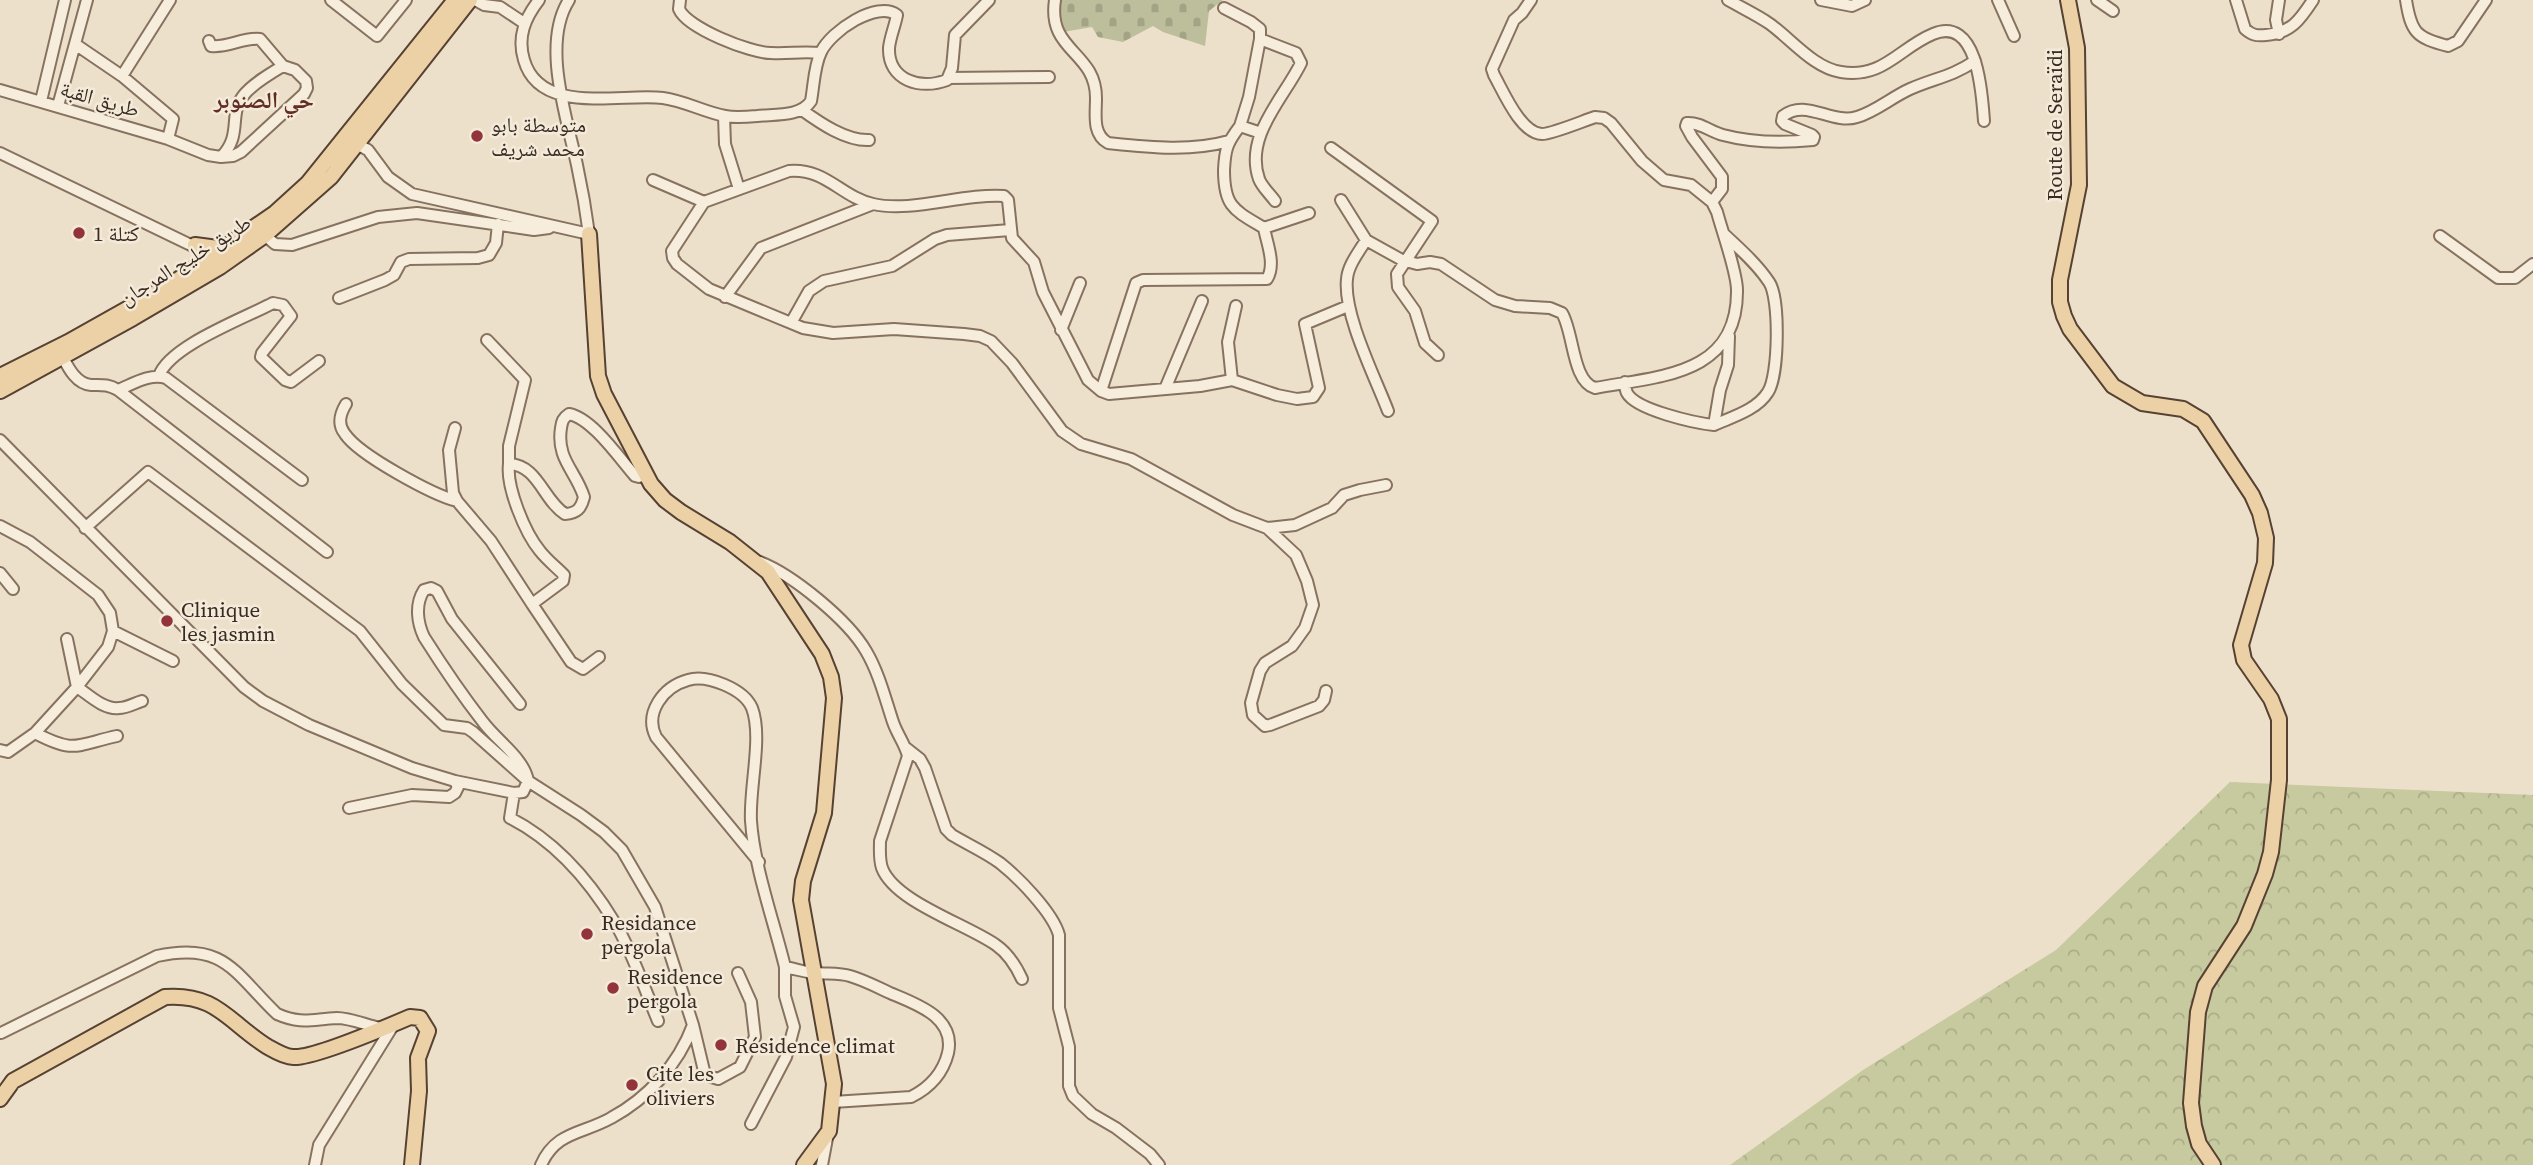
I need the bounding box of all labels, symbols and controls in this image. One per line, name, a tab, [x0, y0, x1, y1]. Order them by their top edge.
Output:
street label: Route de Seraïdi	[2040, 49, 2069, 201]
street label: طريق القبة	[57, 74, 143, 124]
district label: حي الصنوبر	[213, 84, 314, 119]
place label: متوسطة بابو محمد شريف	[491, 110, 586, 163]
marker: متوسطة بابو محمد شريف	[469, 128, 485, 144]
street label: طريق خليج المرجان	[114, 208, 256, 312]
place label: كتلة 1	[93, 219, 140, 248]
marker: كتلة 1	[71, 225, 87, 241]
place label: Clinique les jasmin	[181, 595, 276, 648]
marker: Clinique les jasmin	[159, 613, 175, 629]
place label: Residance pergola	[601, 908, 697, 961]
marker: Residance pergola	[579, 926, 595, 942]
place label: Residence pergola	[627, 962, 723, 1015]
marker: Residence pergola	[605, 980, 621, 996]
place label: Résidence climat	[735, 1031, 895, 1060]
marker: Résidence climat	[713, 1037, 729, 1053]
place label: Cite les oliviers	[646, 1059, 715, 1112]
marker: Cite les oliviers	[624, 1077, 640, 1093]

